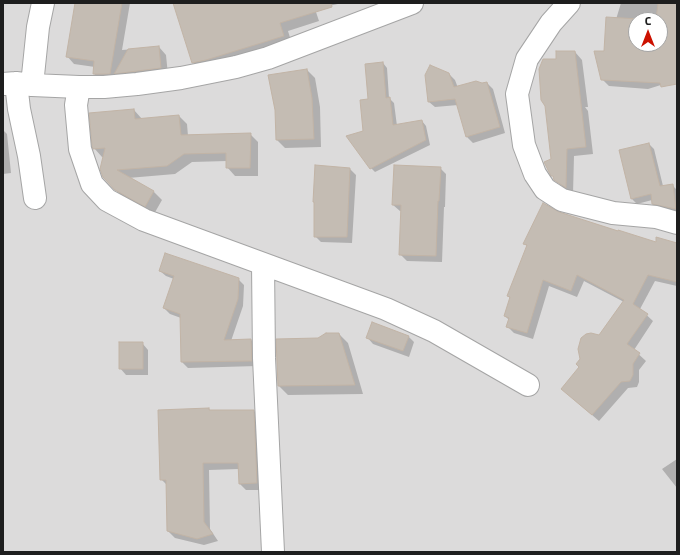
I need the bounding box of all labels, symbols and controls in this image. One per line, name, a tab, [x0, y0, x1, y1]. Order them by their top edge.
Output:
north arrow	[628, 12, 668, 52]
text: С	[645, 14, 651, 27]

